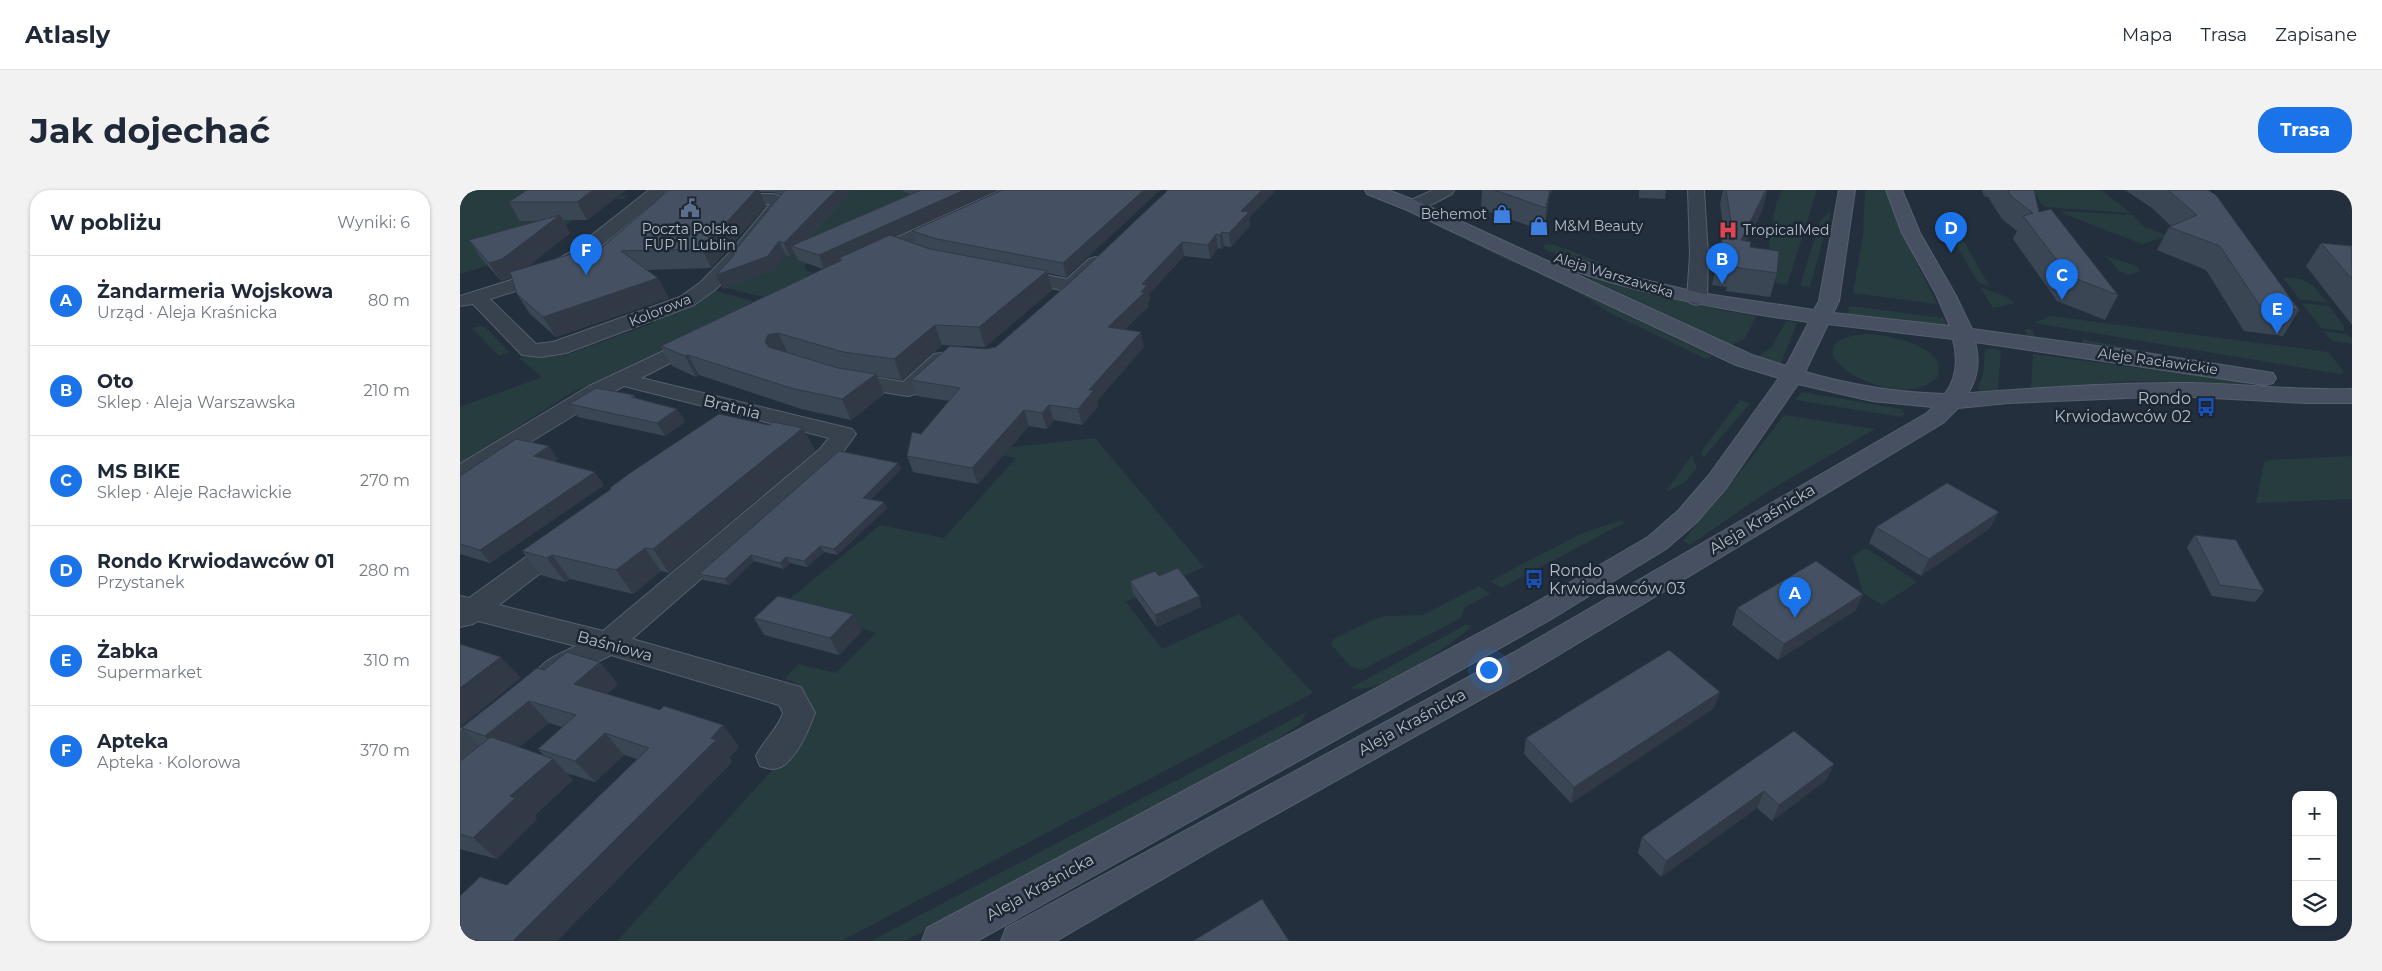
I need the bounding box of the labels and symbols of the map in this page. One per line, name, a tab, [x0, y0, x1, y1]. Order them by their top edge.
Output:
public building icon: Poczta Polska FUP 11 Lublin	[679, 197, 701, 219]
shop icon: Behemot	[1491, 203, 1513, 225]
place label: Behemot	[1421, 205, 1487, 223]
pin: D	[1935, 212, 1967, 253]
shop icon: M&M Beauty	[1528, 215, 1550, 237]
place label: M&M Beauty	[1554, 217, 1643, 235]
hospital icon: TropicalMed	[1717, 219, 1739, 241]
place label: Poczta Polska FUP 11 Lublin	[642, 220, 738, 254]
place label: TropicalMed	[1743, 221, 1830, 239]
pin: F	[570, 234, 602, 275]
pin: B	[1706, 243, 1738, 284]
street label: Aleja Warszawska	[1552, 248, 1676, 302]
pin: C	[2046, 259, 2078, 300]
street label: Kolorowa	[626, 289, 694, 331]
pin: E	[2261, 293, 2293, 334]
street label: Aleje Racławickie	[2097, 344, 2219, 378]
place label: Rondo Krwiodawców 02	[2054, 389, 2191, 426]
street label: Bratnia	[701, 391, 763, 423]
bus stop icon: Rondo Krwiodawców 02	[2195, 396, 2217, 418]
street label: Aleja Kraśnicka	[1705, 480, 1819, 558]
place label: Rondo Krwiodawców 03	[1549, 561, 1686, 598]
bus stop icon: Rondo Krwiodawców 03	[1523, 568, 1545, 590]
pin: A	[1779, 577, 1811, 618]
street label: Baśniowa	[575, 627, 655, 665]
your location	[1476, 657, 1502, 683]
street label: Aleja Kraśnicka	[1355, 684, 1469, 760]
street label: Aleja Kraśnicka	[983, 849, 1097, 925]

